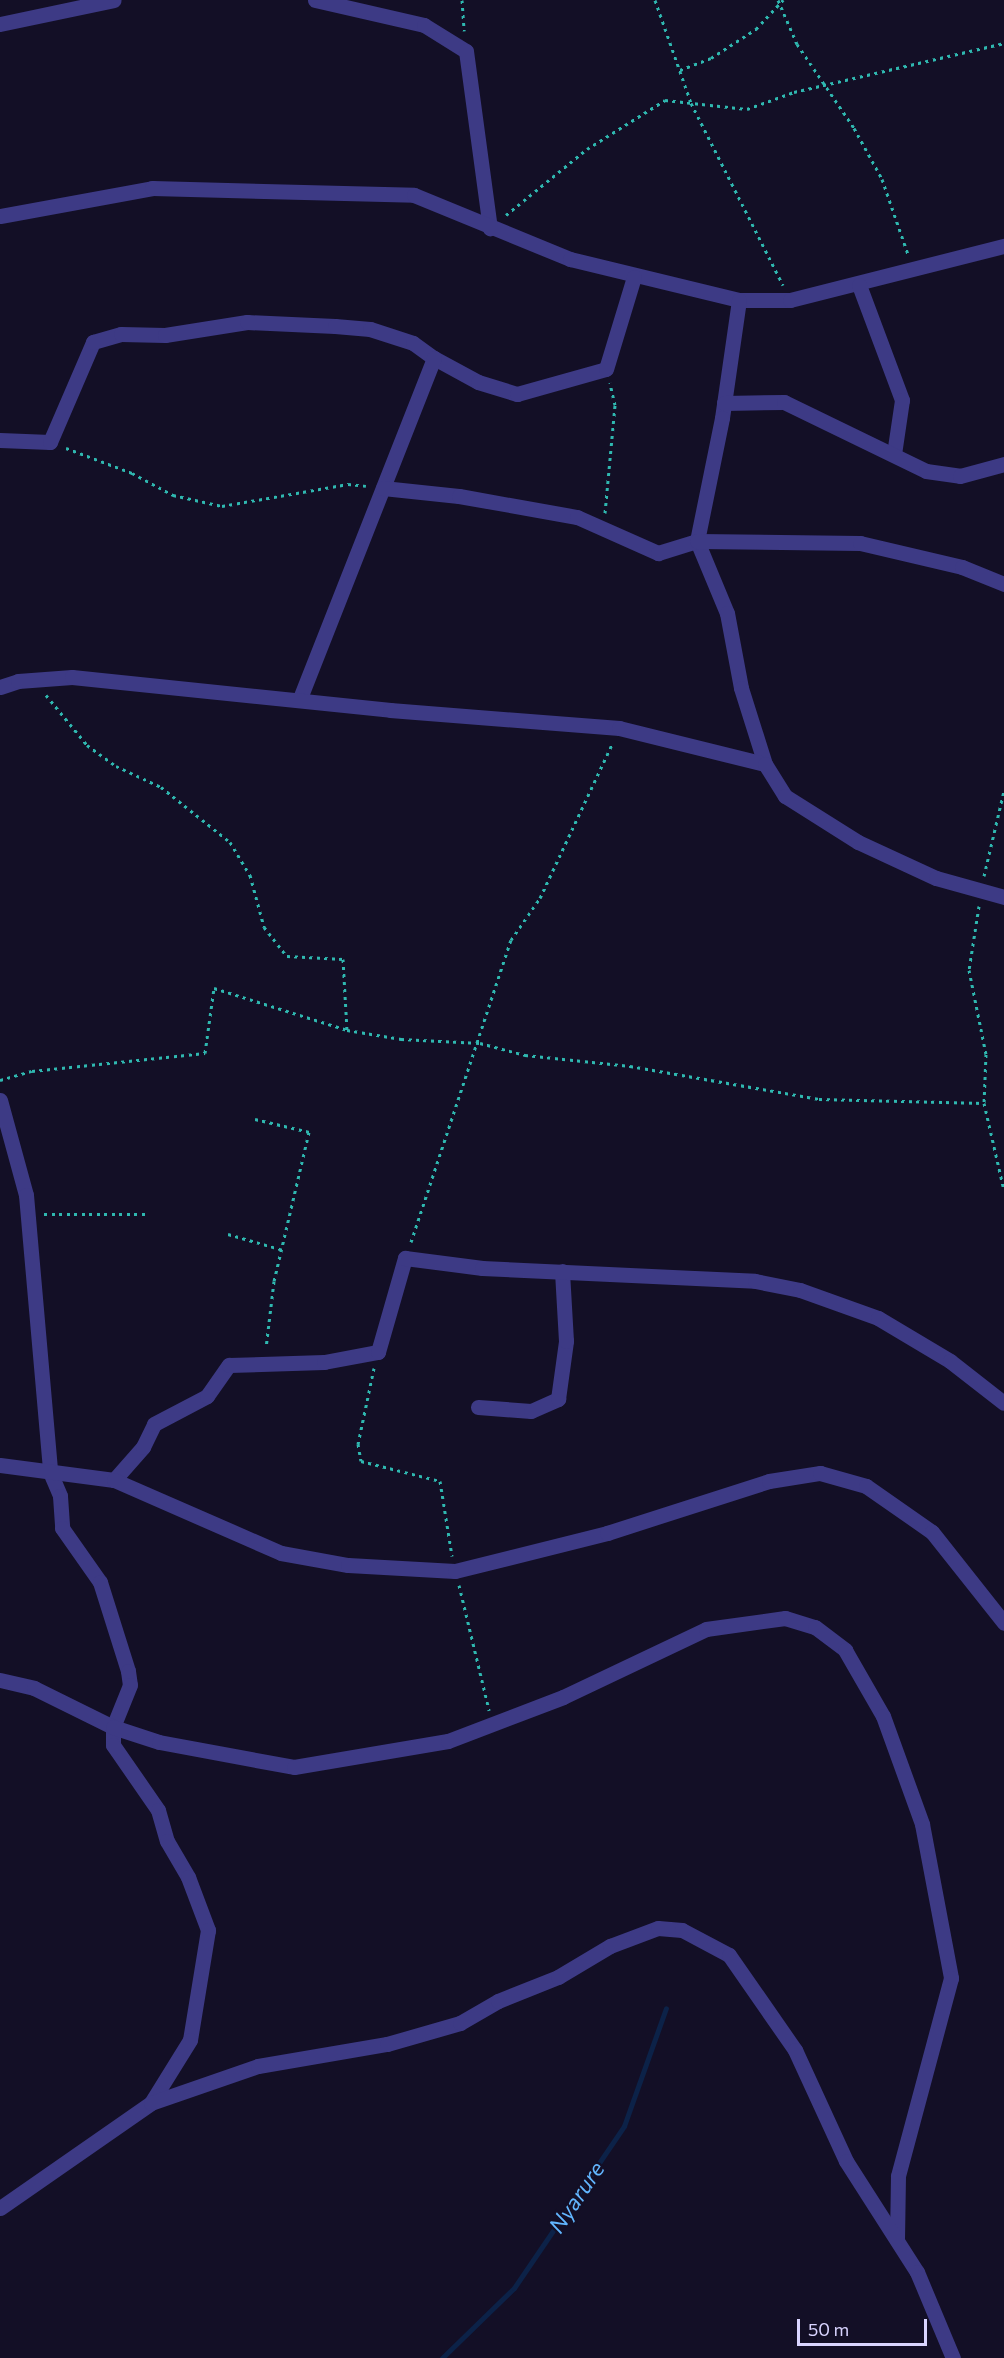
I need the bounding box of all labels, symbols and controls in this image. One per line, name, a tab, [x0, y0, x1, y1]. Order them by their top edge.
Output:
water label: Nyarure	[543, 2156, 609, 2238]
scale bar	[800, 2307, 930, 2345]
text: 50 m	[808, 2318, 849, 2340]

